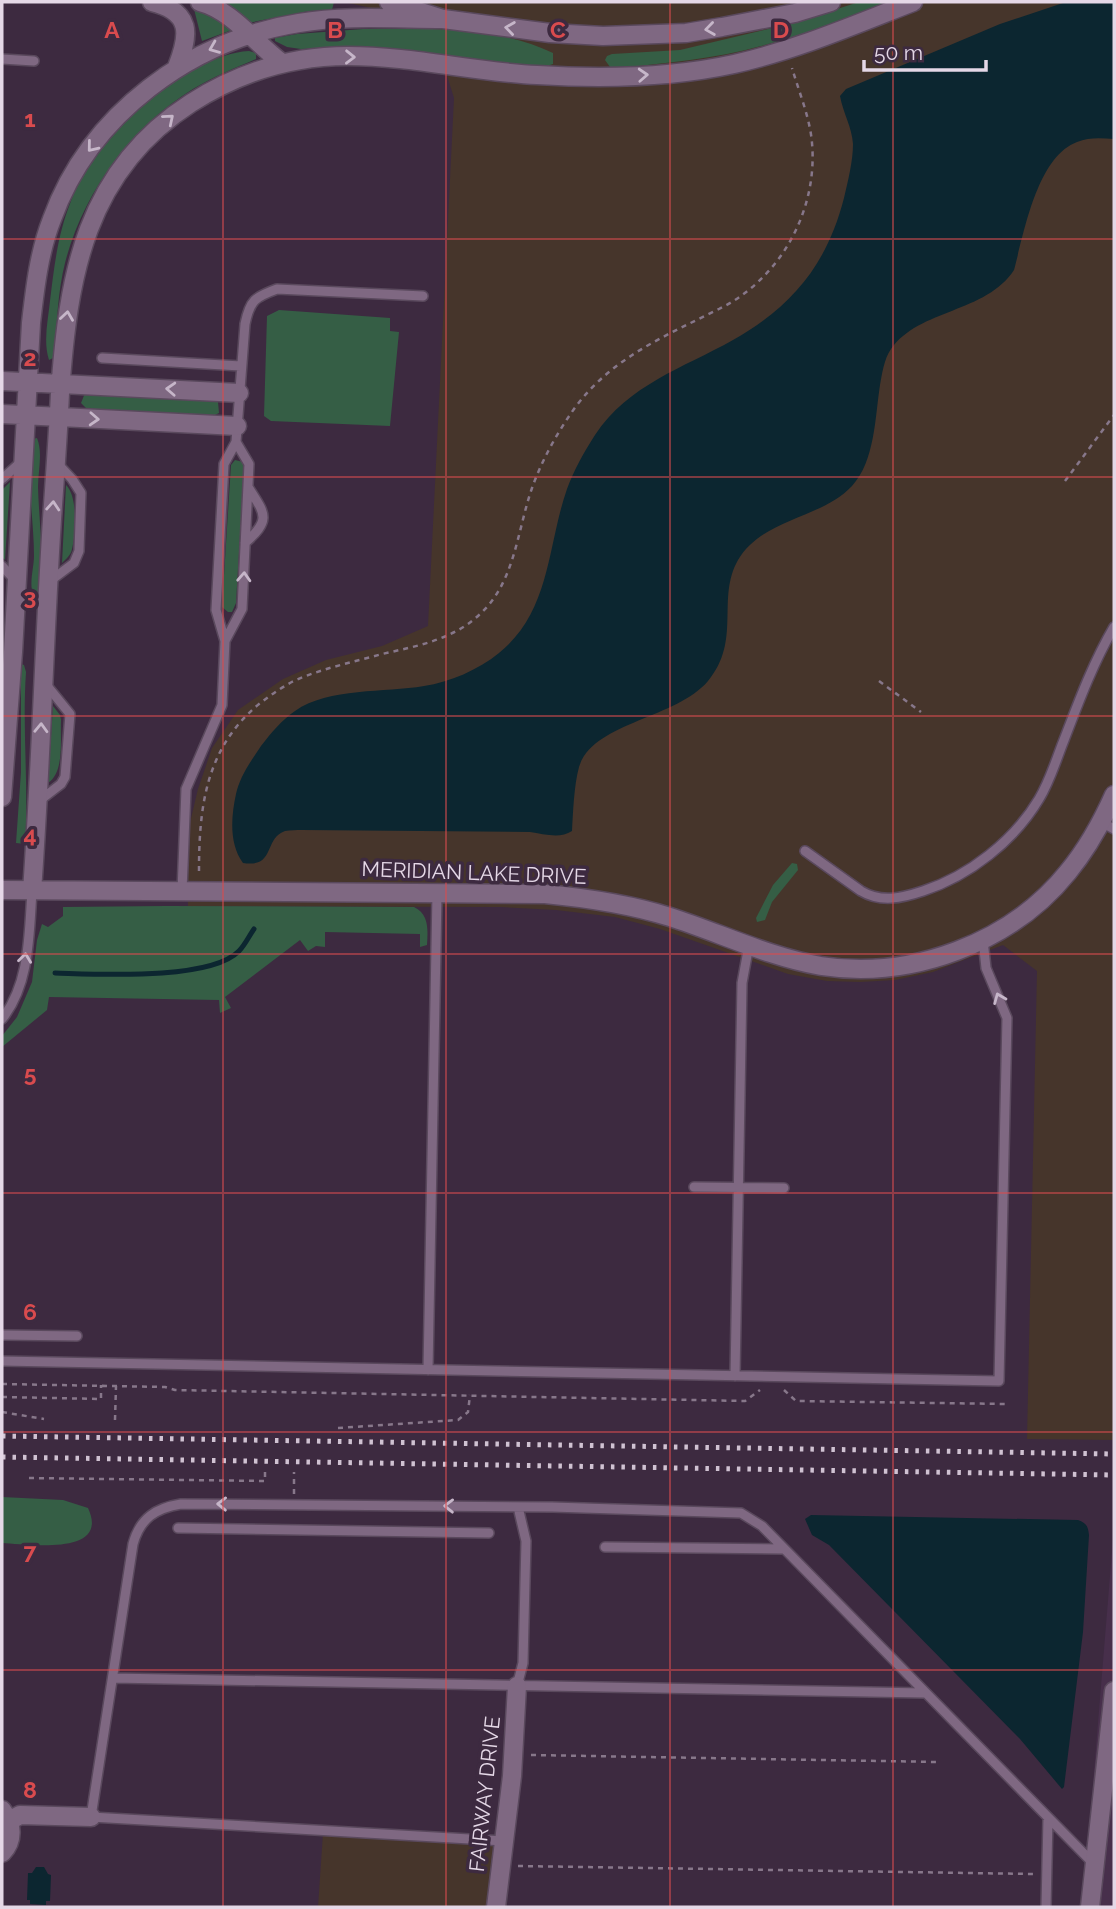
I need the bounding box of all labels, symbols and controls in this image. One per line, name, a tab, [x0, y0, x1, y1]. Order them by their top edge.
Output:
text: A	[104, 16, 120, 43]
text: B	[327, 16, 343, 43]
text: C	[550, 16, 566, 43]
text: D	[773, 16, 789, 43]
one-way arrow	[504, 20, 516, 35]
one-way arrow	[704, 21, 716, 36]
scale bar	[864, 28, 986, 72]
one-way arrow	[209, 40, 221, 54]
text: 50 m	[874, 40, 923, 65]
one-way arrow	[346, 49, 356, 65]
one-way arrow	[637, 68, 648, 83]
text: 1	[24, 105, 36, 132]
one-way arrow	[160, 115, 173, 127]
one-way arrow	[88, 139, 100, 152]
one-way arrow	[60, 310, 75, 322]
text: 2	[24, 344, 36, 371]
one-way arrow	[166, 382, 177, 397]
one-way arrow	[89, 411, 100, 426]
one-way arrow	[45, 500, 60, 511]
one-way arrow	[236, 571, 251, 582]
text: 3	[24, 583, 36, 610]
one-way arrow	[33, 722, 48, 733]
text: 4	[23, 821, 37, 848]
street label: MERIDIAN LAKE DRIVE	[361, 856, 587, 889]
one-way arrow	[18, 952, 33, 963]
one-way arrow	[993, 993, 1007, 1005]
text: 5	[24, 1060, 37, 1087]
text: 6	[23, 1298, 37, 1325]
one-way arrow	[216, 1496, 227, 1512]
one-way arrow	[444, 1498, 454, 1514]
text: 7	[24, 1537, 37, 1564]
street label: FAIRWAY DRIVE	[464, 1715, 505, 1873]
text: 8	[23, 1776, 37, 1803]

